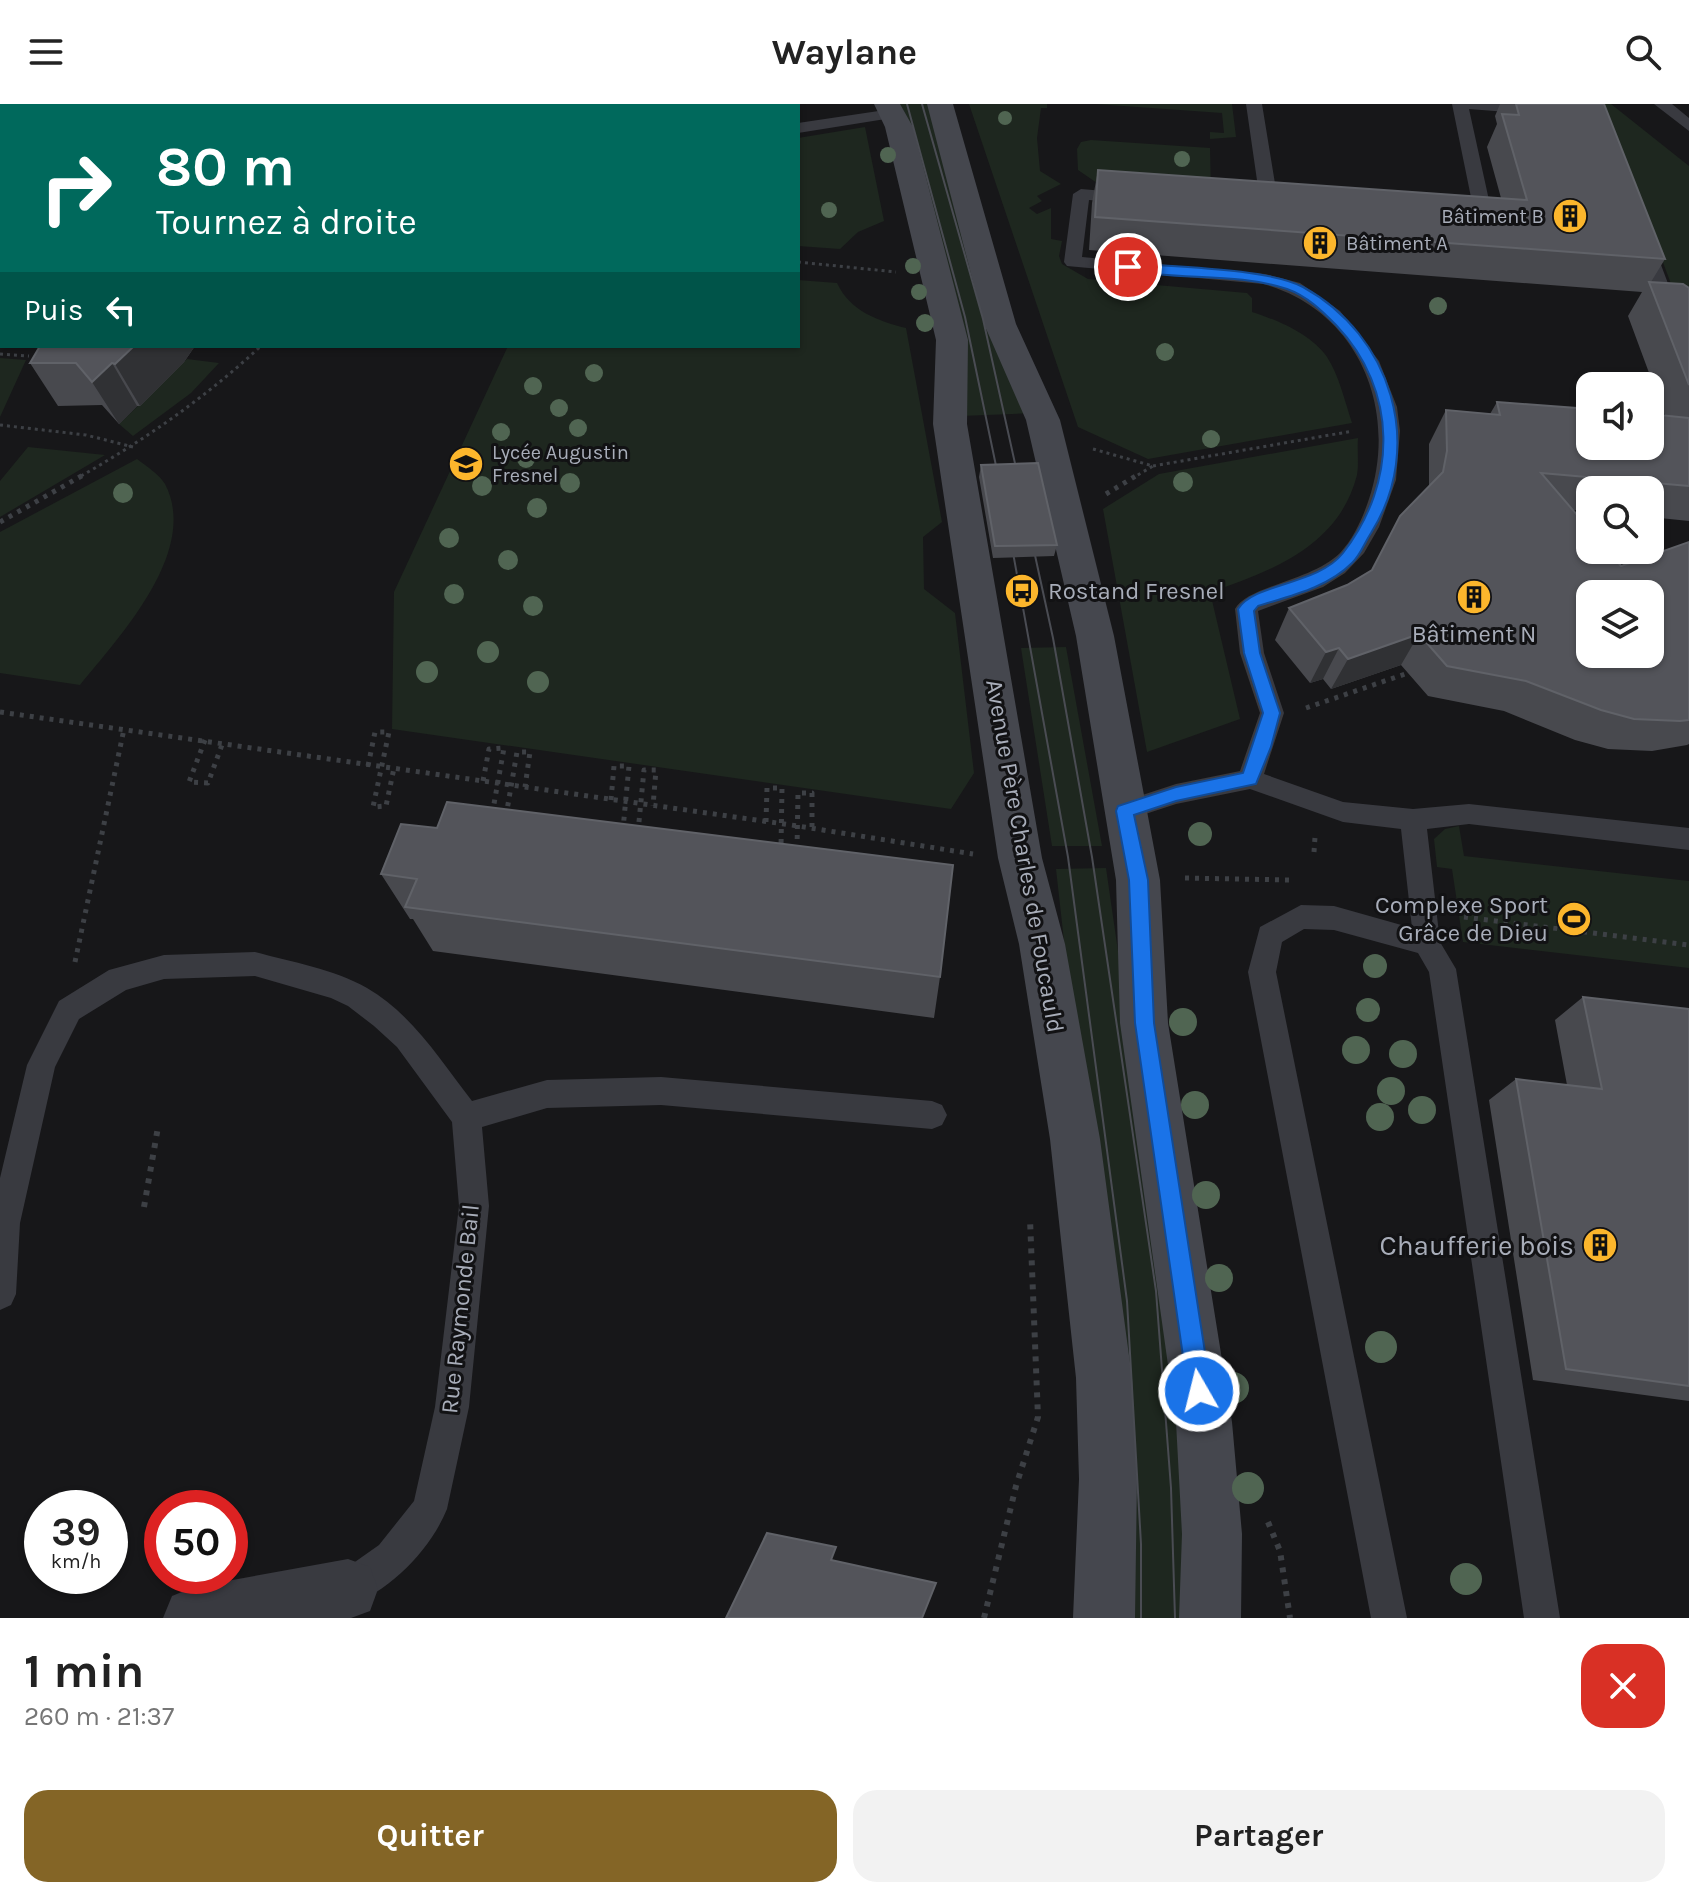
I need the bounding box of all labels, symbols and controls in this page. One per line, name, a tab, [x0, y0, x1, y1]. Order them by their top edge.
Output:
icon: menu	[24, 30, 68, 74]
icon: search	[1621, 30, 1665, 74]
text: Waylane	[772, 31, 917, 73]
text: 80 m	[156, 134, 295, 199]
icon: right	[24, 136, 128, 240]
building icon: Bâtiment B	[1551, 197, 1589, 235]
text: Tournez à droite	[156, 201, 417, 243]
place label: Bâtiment B	[1441, 205, 1544, 228]
building icon: Bâtiment A	[1301, 224, 1339, 262]
place label: Bâtiment A	[1346, 232, 1448, 255]
pin	[1094, 233, 1162, 301]
icon: arrive	[1106, 245, 1150, 289]
icon: left	[99, 288, 143, 332]
text: Puis	[24, 292, 83, 328]
map controls	[1576, 372, 1664, 668]
button: sound	[1576, 372, 1664, 460]
place label: Lycée Augustin Fresnel	[492, 441, 629, 487]
school or university icon: Lycée Augustin Fresnel	[447, 445, 485, 483]
button: search	[1576, 476, 1664, 564]
bus stop icon: Rostand Fresnel	[1003, 572, 1041, 610]
place label: Rostand Fresnel	[1048, 577, 1225, 605]
building icon: Bâtiment N	[1455, 578, 1493, 616]
button: layers	[1576, 580, 1664, 668]
place label: Bâtiment N	[1412, 620, 1536, 648]
street label: Avenue Père Charles de Foucauld	[980, 677, 1070, 1035]
place label: Complexe Sport Grâce de Dieu	[1375, 891, 1548, 947]
sports icon: Complexe Sport Grâce de Dieu	[1555, 900, 1593, 938]
street label: Rue Raymonde Bail	[435, 1203, 485, 1415]
building icon: Chaufferie bois	[1581, 1226, 1619, 1264]
place label: Chaufferie bois	[1380, 1229, 1574, 1262]
position arrow	[1157, 1349, 1241, 1433]
speed limit sign: 50	[144, 1490, 248, 1594]
text: 39	[51, 1508, 101, 1555]
text: km/h	[51, 1550, 101, 1573]
text: 1 min	[24, 1643, 144, 1699]
button: close	[1581, 1644, 1665, 1728]
text: 260 m · 21:37	[24, 1701, 174, 1732]
button: Quitter	[24, 1790, 837, 1882]
button: Partager	[853, 1790, 1665, 1882]

